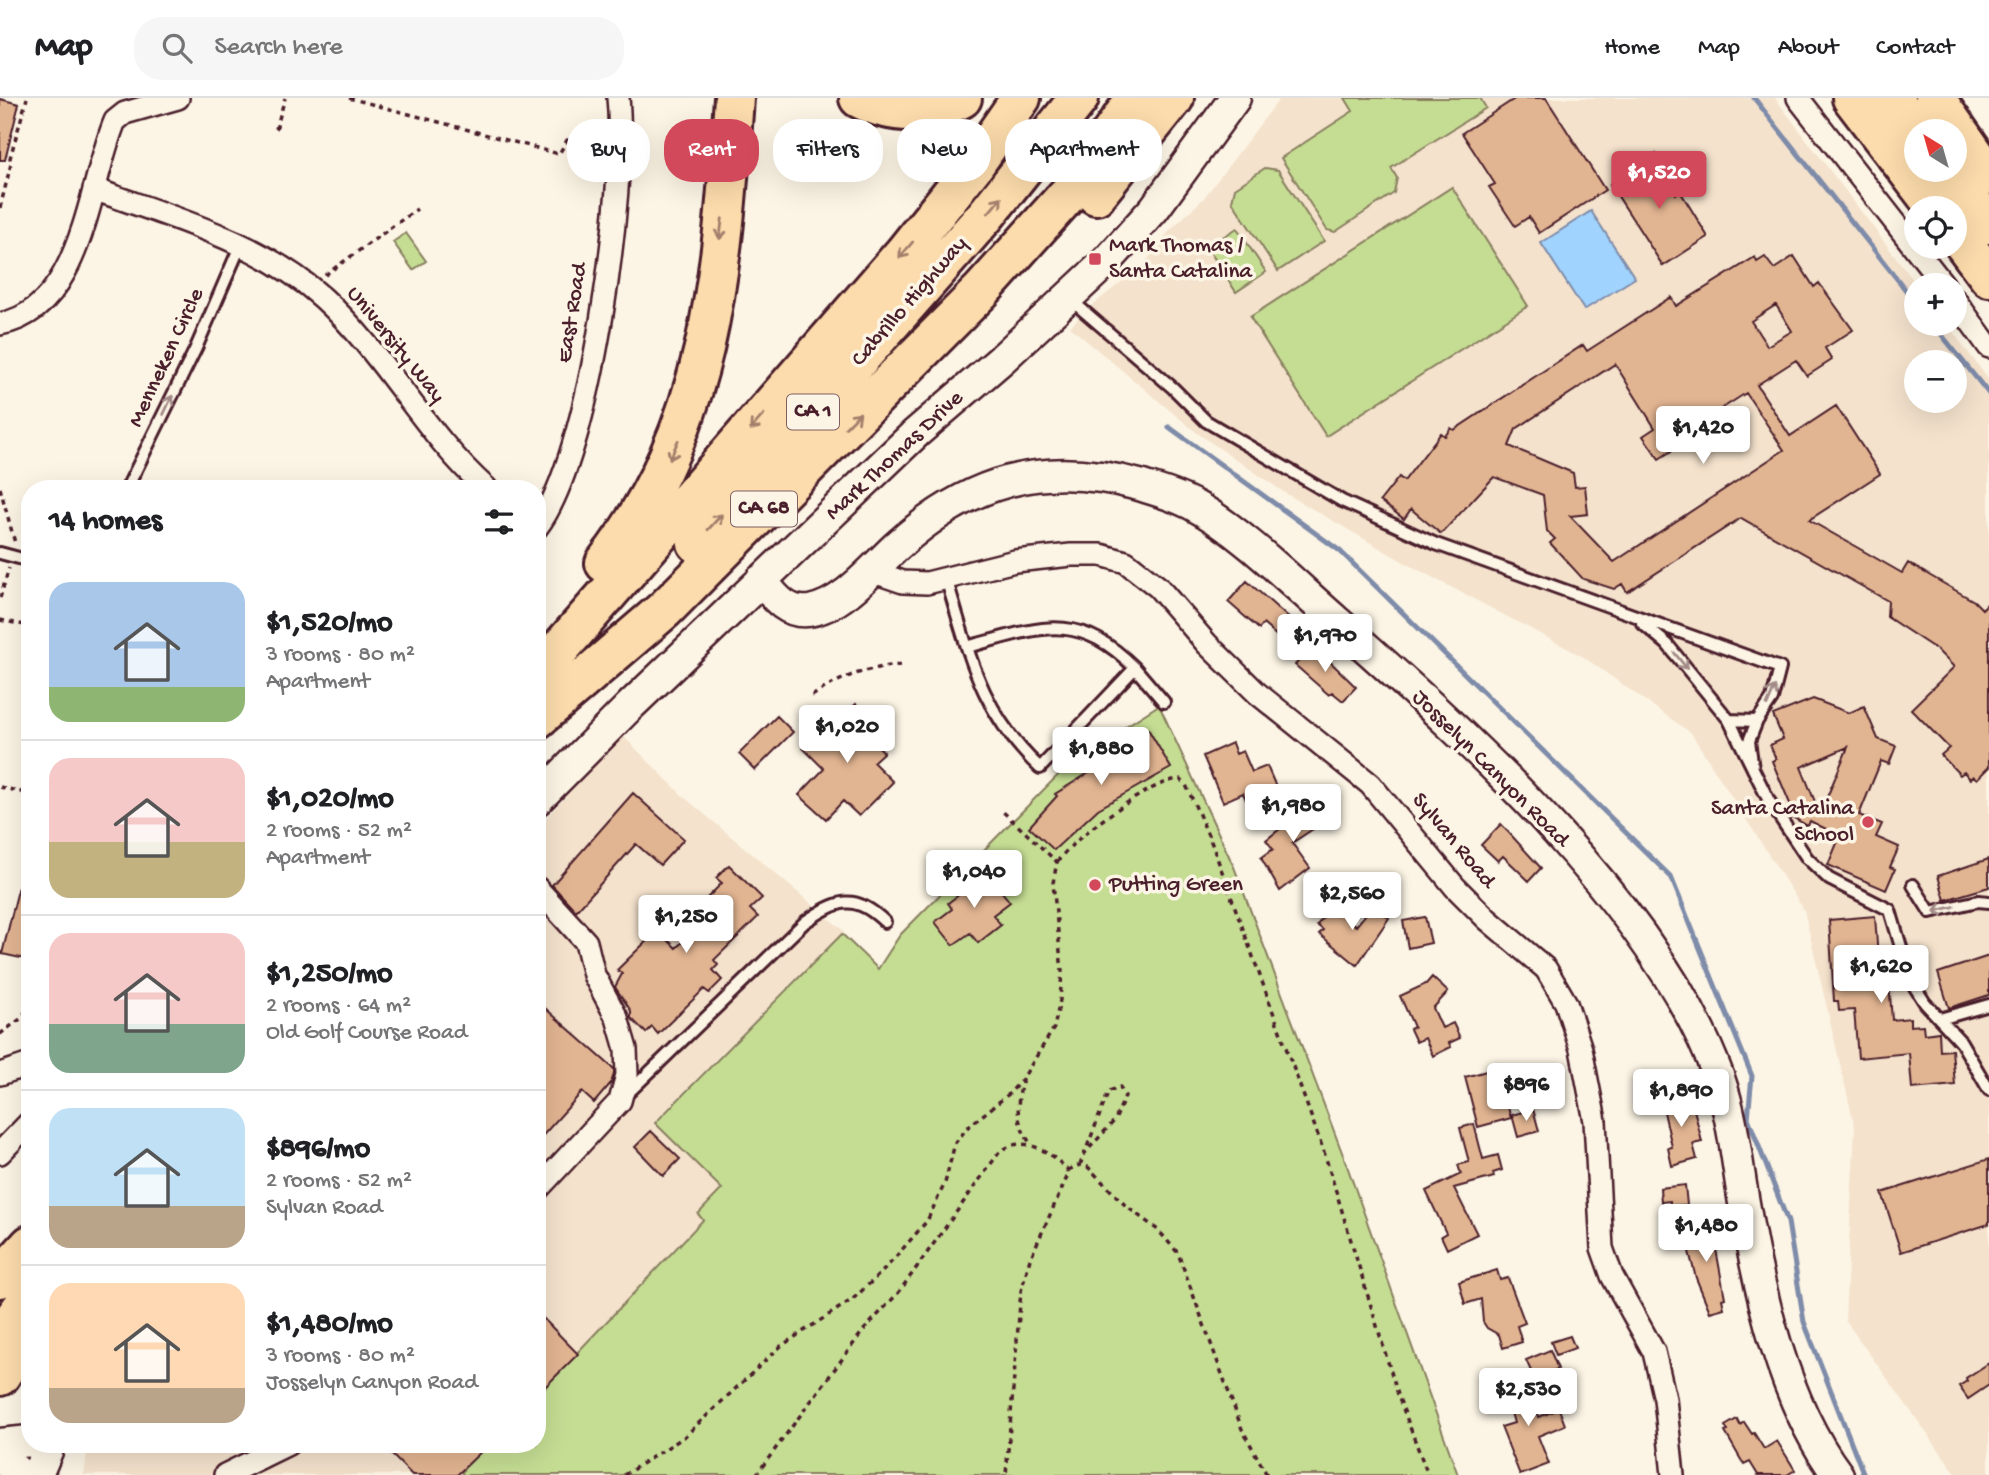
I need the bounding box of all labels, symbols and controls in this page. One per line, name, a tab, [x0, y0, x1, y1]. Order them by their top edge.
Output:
search box	[134, 17, 624, 80]
text: Map	[35, 29, 92, 67]
icon: search	[158, 29, 196, 67]
text: Search here	[214, 33, 343, 64]
text: Home	[1604, 34, 1660, 63]
text: Map	[1698, 34, 1740, 63]
text: About	[1778, 34, 1838, 63]
text: Contact	[1876, 34, 1954, 63]
chip: Buy	[567, 119, 650, 182]
chip: Rent	[664, 119, 759, 182]
chip: Filters	[773, 119, 883, 182]
chip: New	[897, 119, 991, 182]
chip: Apartment	[1005, 119, 1162, 182]
north arrow	[1904, 119, 1967, 182]
map controls	[1904, 119, 1967, 413]
pin: $1,520	[1602, 152, 1716, 211]
text: $1,520	[1627, 160, 1691, 187]
one-way arrow	[987, 196, 1003, 214]
button: locate	[1904, 196, 1967, 259]
one-way arrow	[714, 217, 727, 240]
street label: Cabrillo Highway	[846, 231, 974, 373]
place label: Mark Thomas / Santa Catalina	[1109, 233, 1253, 286]
one-way arrow	[898, 241, 914, 259]
marker: Mark Thomas / Santa Catalina	[1087, 251, 1103, 267]
street label: East Road	[552, 260, 594, 365]
button: +	[1904, 273, 1967, 336]
street label: University Way	[340, 281, 450, 409]
street label: Menneken Circle	[123, 283, 211, 432]
button: −	[1904, 350, 1967, 413]
street label: Mark Thomas Drive	[820, 384, 970, 527]
road number: CA 1	[787, 394, 839, 430]
one-way arrow	[163, 395, 176, 416]
pin: $1,420	[1646, 406, 1760, 466]
one-way arrow	[845, 411, 862, 428]
one-way arrow	[749, 413, 765, 431]
text: $1,420	[1672, 415, 1734, 442]
one-way arrow	[666, 439, 679, 460]
road number: CA 68	[731, 492, 797, 526]
icon: filters	[480, 503, 518, 541]
text: 14 homes	[49, 505, 162, 540]
one-way arrow	[707, 514, 723, 532]
text: $1,520/mo	[266, 607, 393, 642]
icon: home	[105, 610, 189, 694]
pin: $1,970	[1268, 614, 1382, 674]
text: $1,970	[1293, 623, 1357, 650]
text: 3 rooms · 80 m²	[266, 642, 415, 669]
one-way arrow	[1673, 652, 1689, 670]
text: Apartment	[266, 669, 370, 696]
street label: Josselyn Canyon Road	[1406, 685, 1575, 854]
one-way arrow	[1765, 686, 1778, 707]
pin: $1,020	[790, 706, 904, 765]
text: $1,020	[815, 714, 879, 741]
pin: $1,880	[1044, 728, 1158, 787]
text: $1,880	[1068, 736, 1134, 763]
text: $1,020/mo	[266, 783, 394, 818]
pin: $1,980	[1236, 784, 1350, 844]
icon: home	[105, 786, 189, 870]
street label: Sylvan Road	[1405, 788, 1502, 895]
text: $1,980	[1261, 793, 1325, 820]
place label: Santa Catalina School	[1711, 796, 1855, 849]
marker: Santa Catalina School	[1860, 814, 1876, 830]
text: 2 rooms · 52 m²	[266, 818, 412, 845]
text: Apartment	[266, 845, 370, 872]
pin: $1,040	[917, 850, 1031, 910]
text: $1,040	[942, 859, 1006, 886]
place label: Putting Green	[1108, 872, 1243, 899]
pin: $2,560	[1295, 872, 1409, 932]
marker: Putting Green	[1087, 877, 1103, 893]
text: $2,560	[1319, 881, 1385, 908]
pin: $1,250	[629, 896, 743, 955]
one-way arrow	[1933, 903, 1956, 916]
text: $1,250	[654, 904, 718, 931]
pin: $1,620	[1824, 946, 1938, 1005]
text: $1,620	[1850, 954, 1912, 981]
text: $1,250/mo	[266, 958, 393, 993]
icon: home	[105, 961, 189, 1045]
text: 2 rooms · 64 m²	[266, 993, 411, 1020]
text: Old Golf Course Road	[266, 1020, 467, 1047]
pin: $896	[1485, 1063, 1567, 1123]
pin: $1,890	[1624, 1070, 1738, 1129]
text: $896	[1503, 1072, 1549, 1099]
text: $1,890	[1649, 1078, 1713, 1105]
text: $896/mo	[266, 1133, 370, 1168]
icon: home	[105, 1136, 189, 1220]
text: 2 rooms · 52 m²	[266, 1168, 412, 1195]
text: Sylvan Road	[266, 1195, 383, 1222]
pin: $1,480	[1649, 1204, 1763, 1264]
text: $1,480	[1674, 1213, 1738, 1240]
text: $1,480/mo	[266, 1308, 393, 1343]
icon: home	[105, 1311, 189, 1395]
text: 3 rooms · 80 m²	[266, 1343, 415, 1370]
pin: $2,530	[1471, 1368, 1585, 1428]
text: Josselyn Canyon Road	[266, 1370, 478, 1397]
text: $2,530	[1495, 1377, 1561, 1404]

